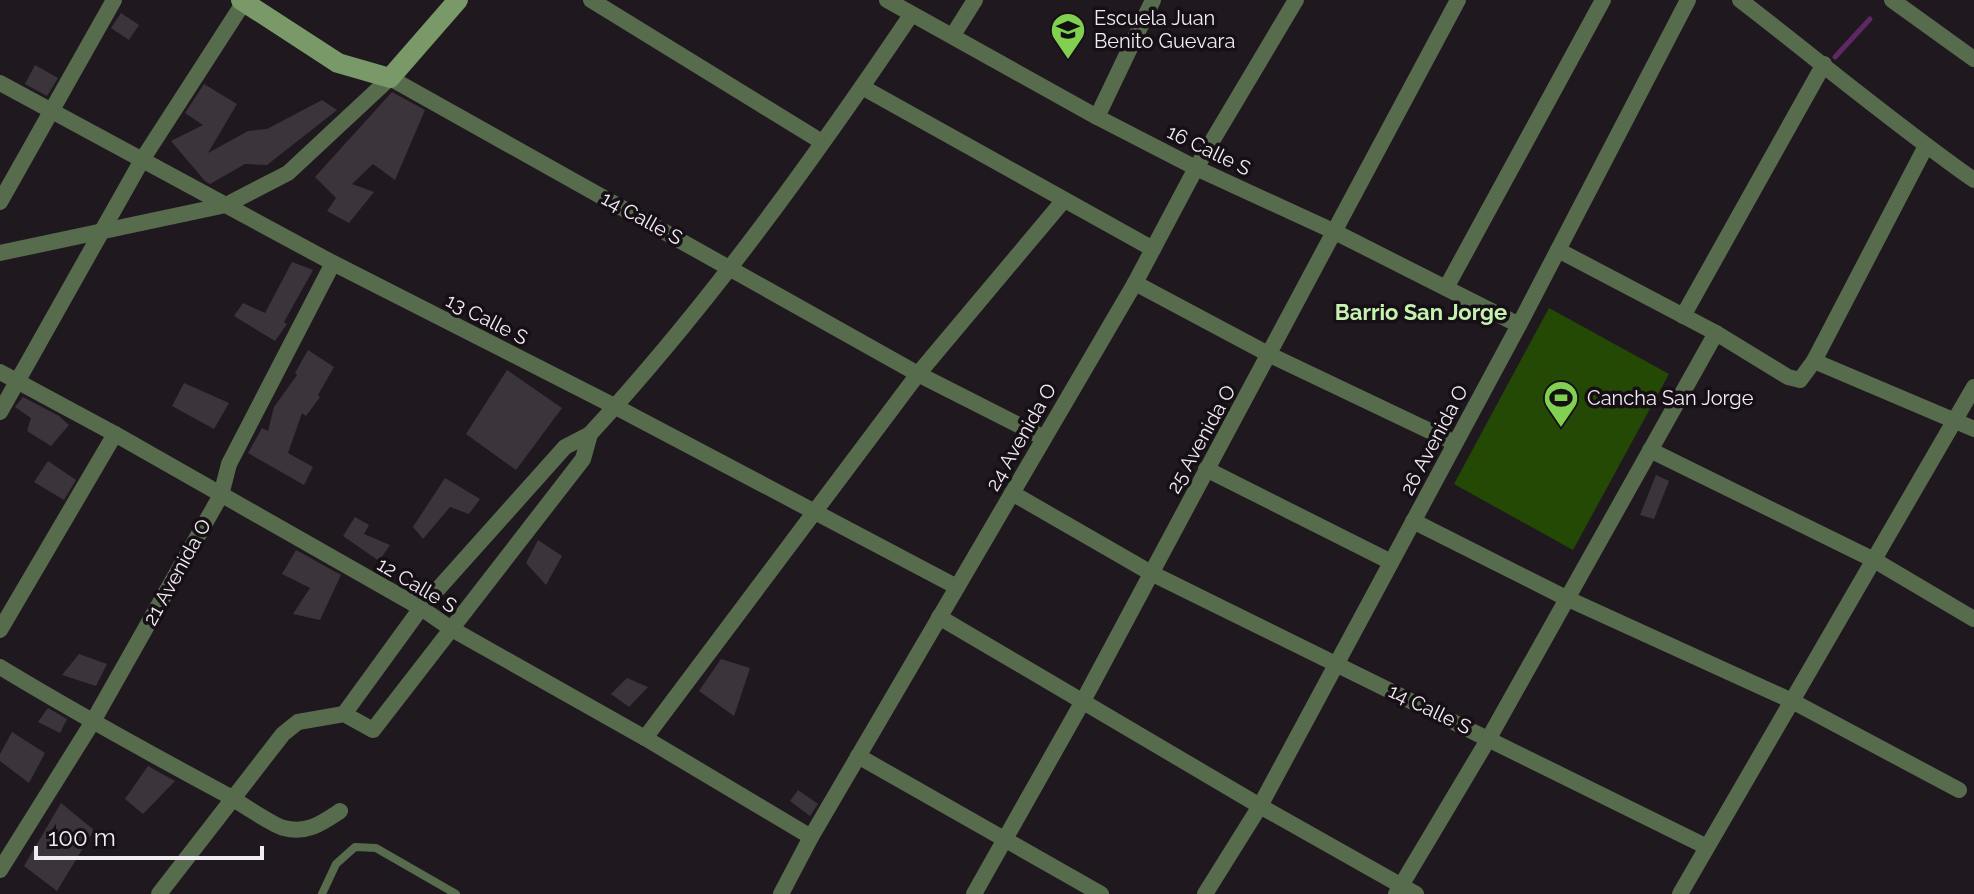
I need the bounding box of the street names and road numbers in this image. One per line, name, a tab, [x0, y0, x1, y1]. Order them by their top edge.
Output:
street label: 16 Calle S	[1163, 119, 1255, 181]
street label: 14 Calle S	[597, 186, 687, 250]
street label: 13 Calle S	[442, 288, 532, 350]
street label: 24 Avenida O	[981, 379, 1061, 495]
street label: 25 Avenida O	[1161, 381, 1241, 497]
street label: 26 Avenida O	[1395, 381, 1473, 499]
street label: 21 Avenida O	[138, 515, 216, 629]
street label: 12 Calle S	[373, 552, 461, 618]
street label: 14 Calle S	[1385, 679, 1475, 739]

